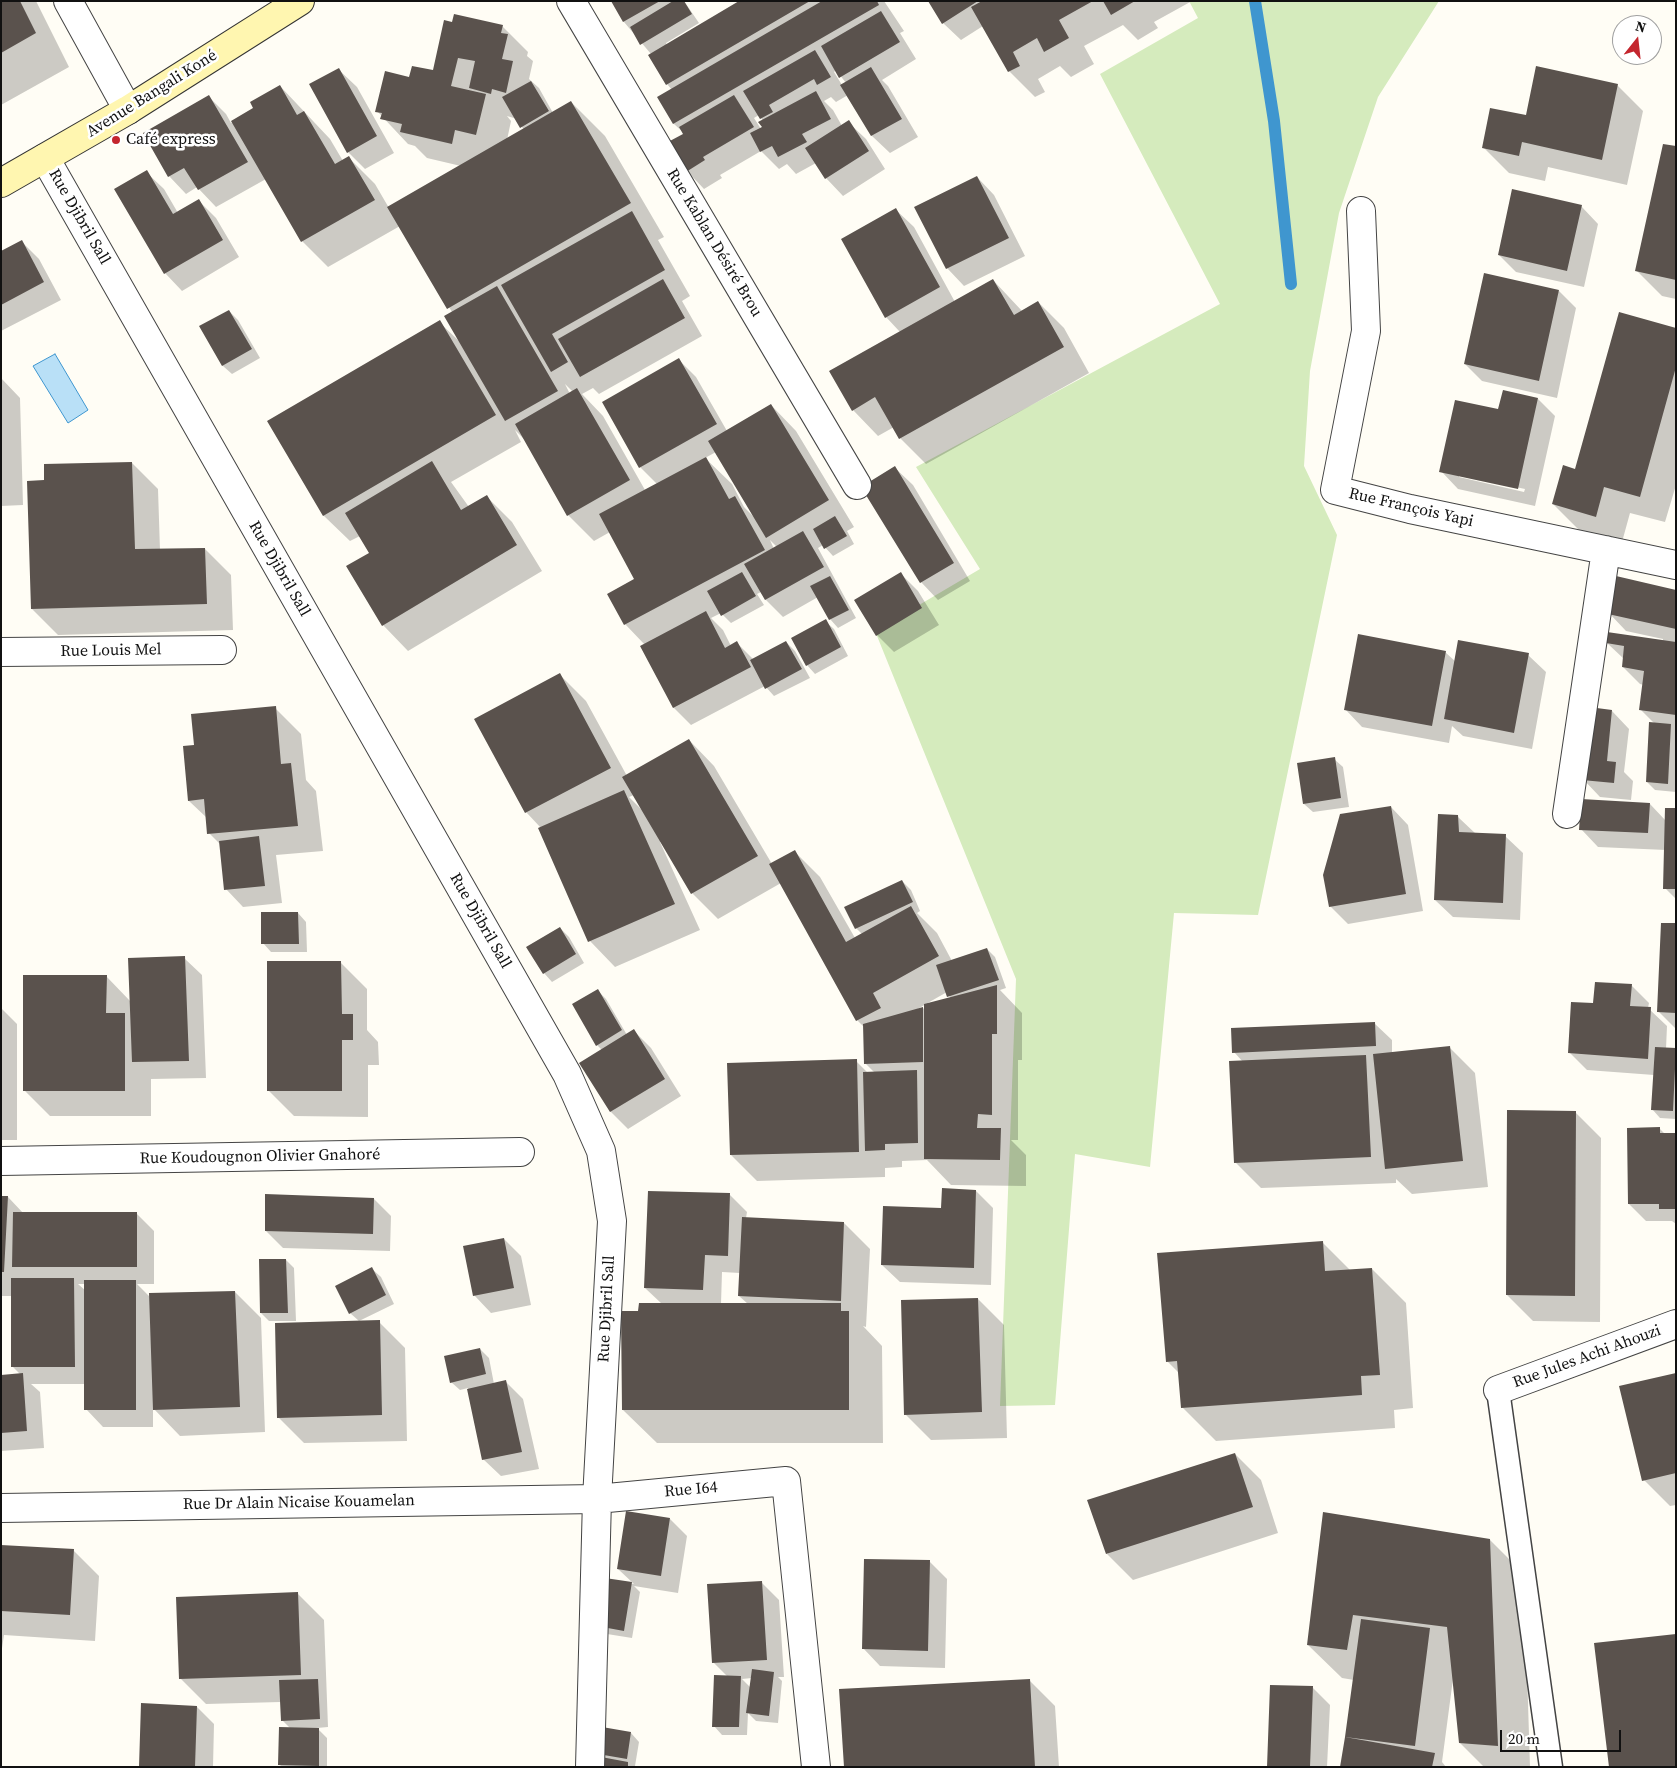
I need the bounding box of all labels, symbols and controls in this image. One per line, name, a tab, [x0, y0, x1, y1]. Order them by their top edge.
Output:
north arrow	[1612, 15, 1662, 65]
text: N	[1633, 16, 1649, 38]
street label: Avenue Bangali Koné	[83, 46, 221, 142]
place label: Café express	[126, 130, 216, 150]
marker: Café express	[110, 134, 122, 146]
street label: Rue Kablan Désiré Brou	[662, 165, 766, 321]
street label: Rue Djibril Sall	[44, 166, 114, 268]
street label: Rue François Yapi	[1347, 484, 1475, 532]
street label: Rue Djibril Sall	[244, 518, 314, 620]
street label: Rue Louis Mel	[60, 641, 162, 661]
street label: Rue Djibril Sall	[445, 870, 515, 972]
street label: Rue Koudougnon Olivier Gnahoré	[140, 1145, 380, 1169]
street label: Rue Djibril Sall	[595, 1255, 619, 1363]
street label: Rue Jules Achi Ahouzi	[1510, 1321, 1664, 1393]
street label: Rue I64	[664, 1478, 718, 1502]
street label: Rue Dr Alain Nicaise Kouamelan	[183, 1491, 415, 1515]
scale bar	[1502, 1720, 1623, 1752]
text: 20 m	[1508, 1728, 1540, 1749]

